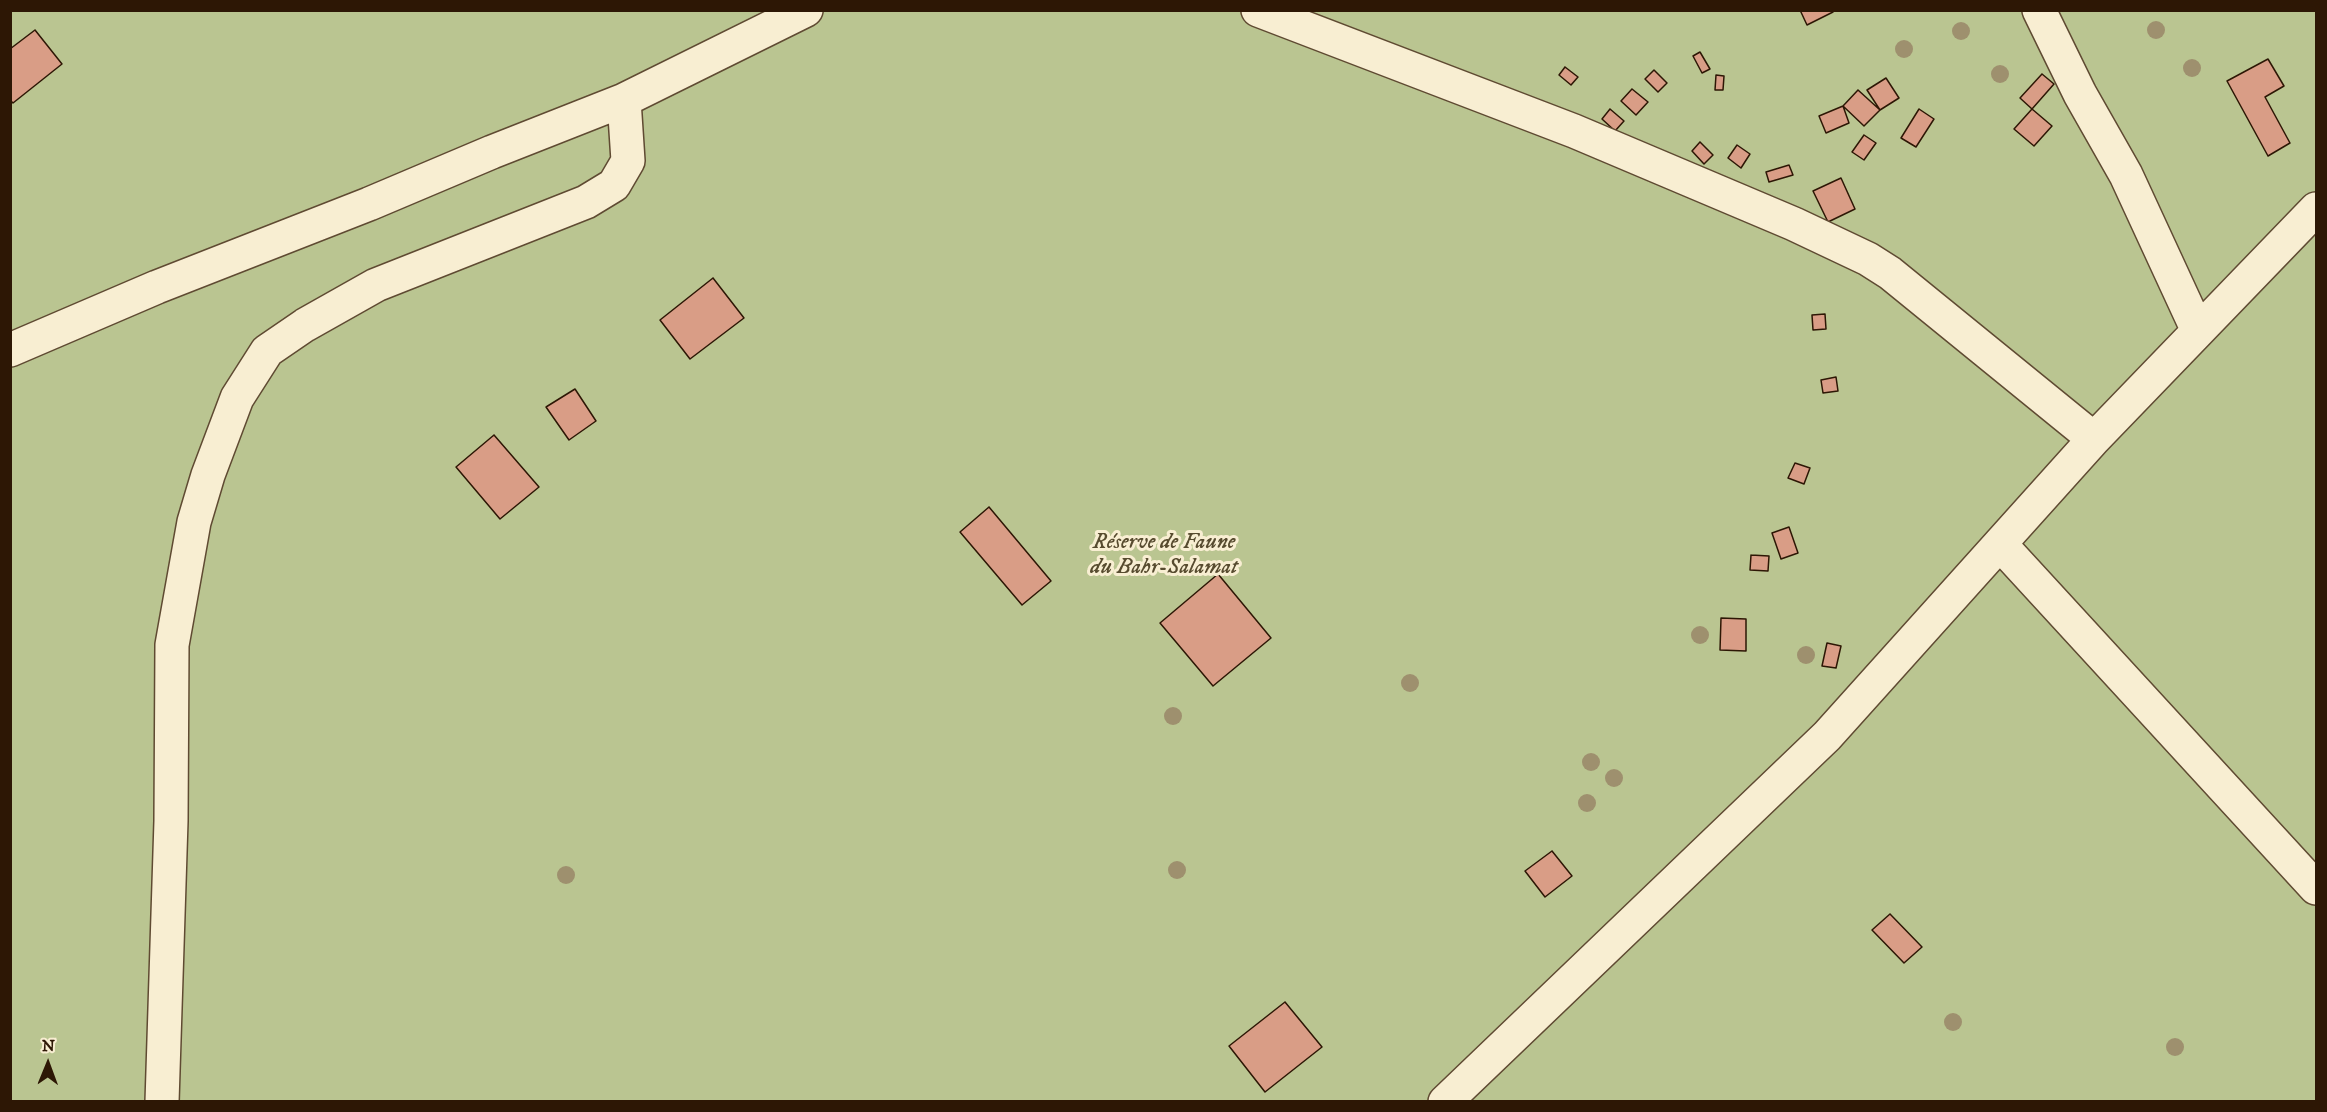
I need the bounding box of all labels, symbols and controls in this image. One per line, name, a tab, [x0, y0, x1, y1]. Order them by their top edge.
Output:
park label: Réserve de Faune du Bahr-Salamat	[1090, 530, 1238, 582]
north arrow	[18, 1034, 78, 1094]
text: N	[42, 1036, 55, 1056]

